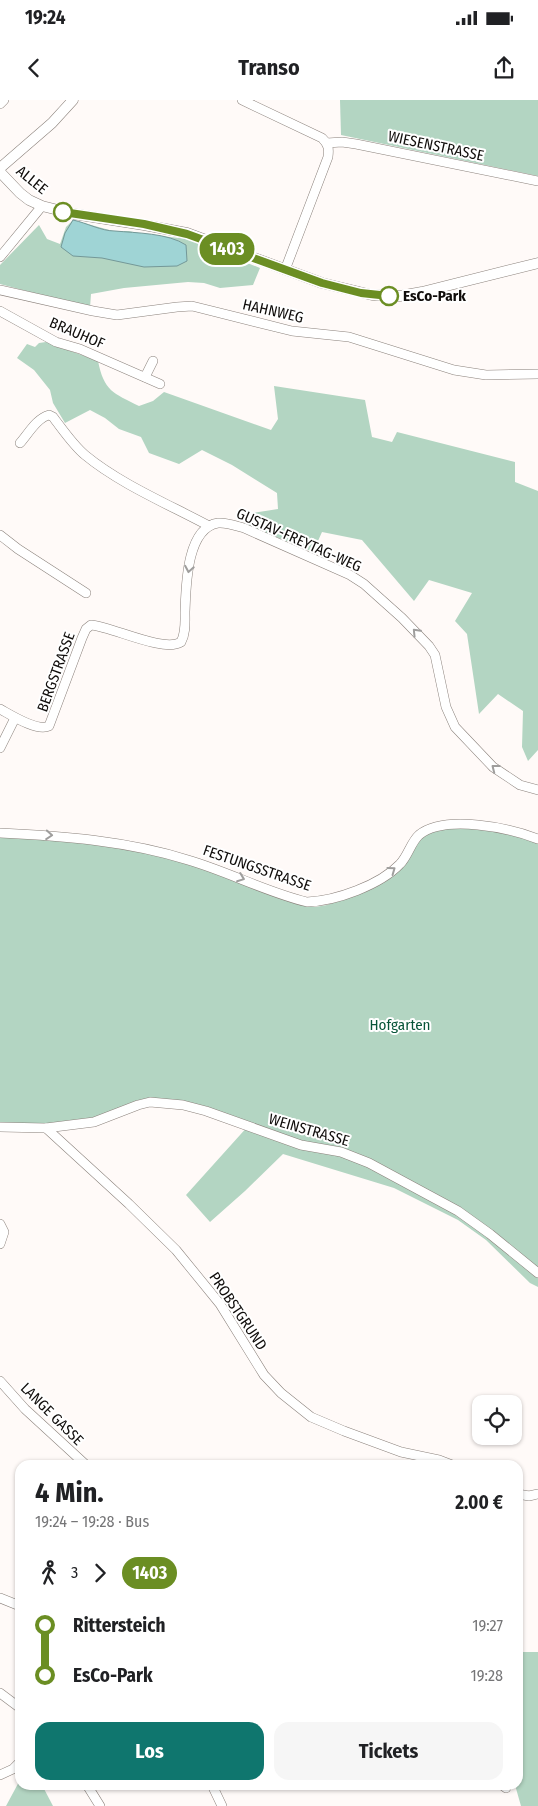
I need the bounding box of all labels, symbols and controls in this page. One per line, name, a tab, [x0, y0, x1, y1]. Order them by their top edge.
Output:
text: 19:24	[25, 6, 65, 29]
icon: back	[20, 54, 48, 82]
text: Transo	[238, 54, 300, 81]
icon: share	[490, 54, 518, 82]
street label: WIESENSTRASSE	[386, 127, 486, 165]
street label: ALLEE	[13, 162, 51, 198]
unlabelled marker	[53, 202, 73, 222]
line badge: 1403	[192, 233, 262, 265]
text: 1403	[209, 238, 245, 260]
marker: EsCo-Park	[379, 286, 399, 306]
place label: EsCo-Park	[403, 287, 466, 305]
street label: HAHNWEG	[241, 295, 305, 327]
street label: BRAUHOF	[47, 313, 108, 353]
street label: GUSTAV-FREYTAG-WEG	[234, 504, 364, 576]
one-way arrow	[184, 564, 194, 573]
one-way arrow	[413, 629, 422, 638]
street label: BERGSTRASSE	[33, 630, 79, 714]
one-way arrow	[492, 766, 501, 774]
one-way arrow	[45, 830, 53, 841]
street label: FESTUNGSSTRASSE	[201, 841, 313, 895]
one-way arrow	[386, 868, 395, 876]
one-way arrow	[236, 872, 245, 882]
park label: Hofgarten	[370, 1016, 430, 1034]
street label: WEINSTRASSE	[267, 1110, 351, 1150]
street label: PROBSTGRUND	[205, 1269, 271, 1353]
street label: LANGE GASSE	[17, 1379, 87, 1449]
map controls	[472, 1395, 522, 1445]
button: locate	[472, 1395, 522, 1445]
text: 4 Min.	[35, 1476, 104, 1509]
text: 2.00 €	[455, 1491, 503, 1514]
text: 19:24 – 19:28 · Bus	[35, 1512, 149, 1531]
icon: walk	[35, 1559, 63, 1587]
icon: forward	[86, 1559, 114, 1587]
text: 1403	[132, 1562, 167, 1584]
text: 3	[71, 1563, 78, 1582]
text: Rittersteich	[73, 1614, 166, 1637]
text: 19:27	[472, 1616, 503, 1635]
text: EsCo-Park	[73, 1664, 153, 1687]
text: 19:28	[471, 1666, 503, 1685]
button: Los	[35, 1722, 264, 1780]
button: Tickets	[274, 1722, 503, 1780]

